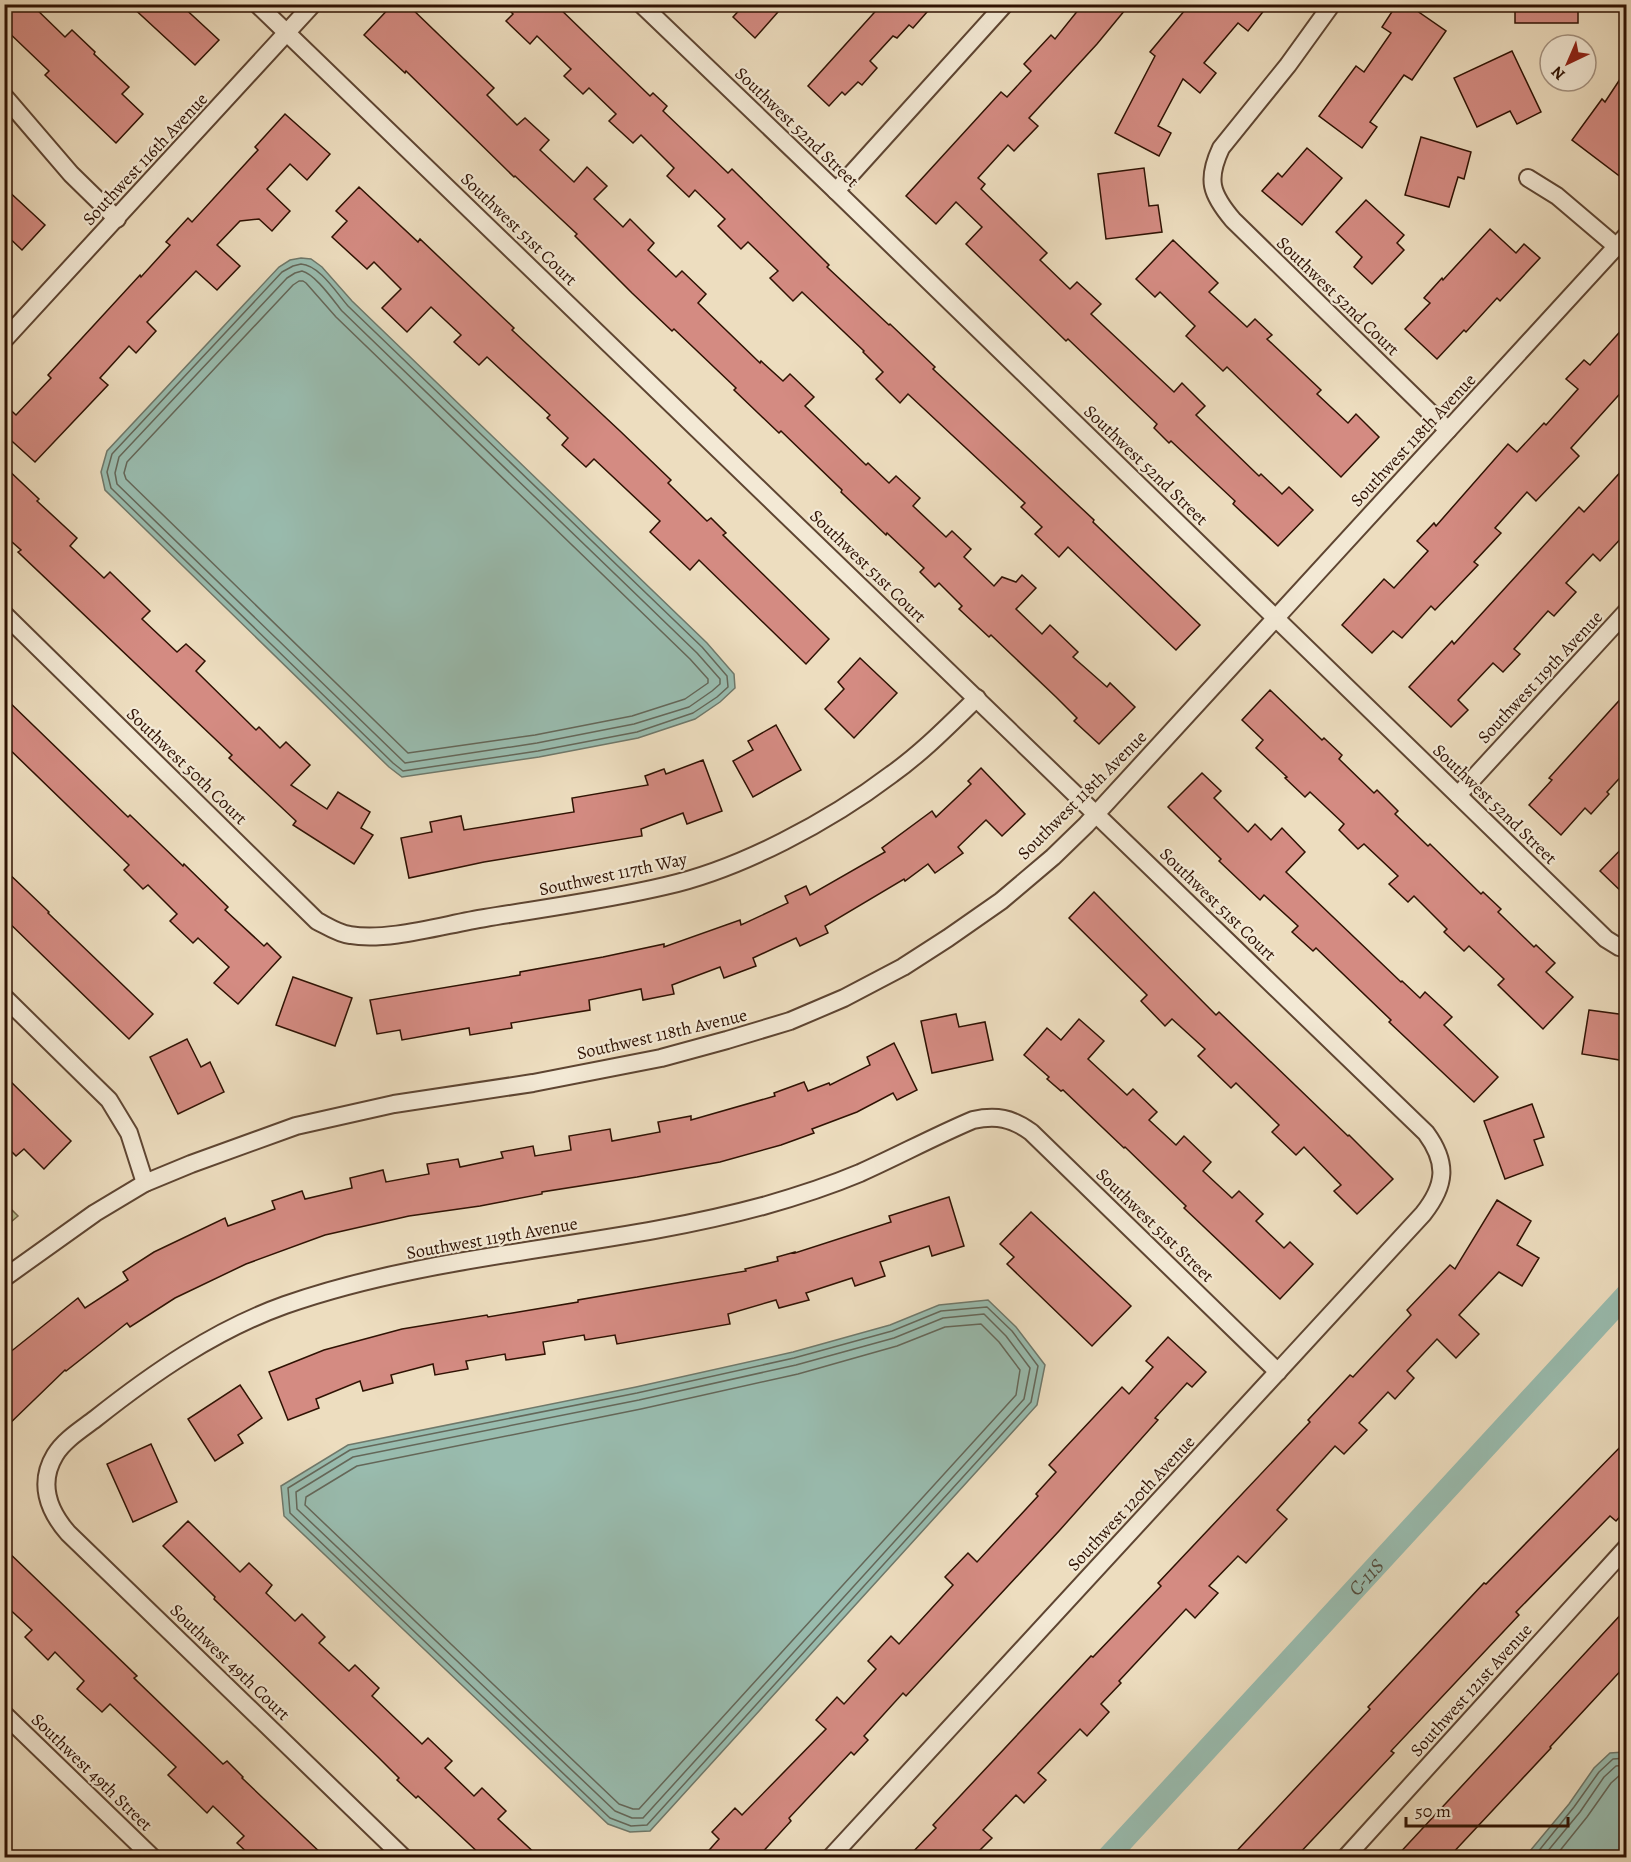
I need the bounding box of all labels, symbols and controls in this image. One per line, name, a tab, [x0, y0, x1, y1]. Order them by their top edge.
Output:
north arrow	[1538, 33, 1598, 93]
street label: Southwest 52nd Street	[730, 61, 864, 193]
text: N	[1546, 61, 1570, 85]
street label: Southwest 116th Avenue	[77, 87, 213, 231]
street label: Southwest 51st Court	[455, 167, 583, 291]
street label: Southwest 52nd Court	[1271, 231, 1405, 361]
street label: Southwest 118th Avenue	[1345, 368, 1481, 512]
street label: Southwest 52nd Street	[1079, 399, 1213, 531]
street label: Southwest 51st Court	[804, 504, 932, 628]
street label: Southwest 119th Avenue	[1472, 605, 1608, 749]
street label: Southwest 50th Court	[121, 702, 253, 830]
street label: Southwest 118th Avenue	[1012, 725, 1152, 865]
street label: Southwest 52nd Street	[1428, 738, 1562, 870]
street label: Southwest 51st Court	[1154, 842, 1282, 966]
street label: Southwest 117th Way	[537, 846, 690, 901]
street label: Southwest 118th Avenue	[574, 1003, 750, 1065]
street label: Southwest 51st Street	[1091, 1162, 1219, 1288]
street label: Southwest 119th Avenue	[404, 1211, 580, 1265]
street label: Southwest 120th Avenue	[1062, 1430, 1200, 1576]
water label: C-11S	[1342, 1553, 1390, 1602]
street label: Southwest 49th Court	[165, 1598, 295, 1726]
street label: Southwest 121st Avenue	[1405, 1618, 1537, 1762]
street label: Southwest 49th Street	[26, 1708, 158, 1836]
scale bar	[1406, 1790, 1568, 1828]
text: 50 m	[1415, 1799, 1451, 1823]

